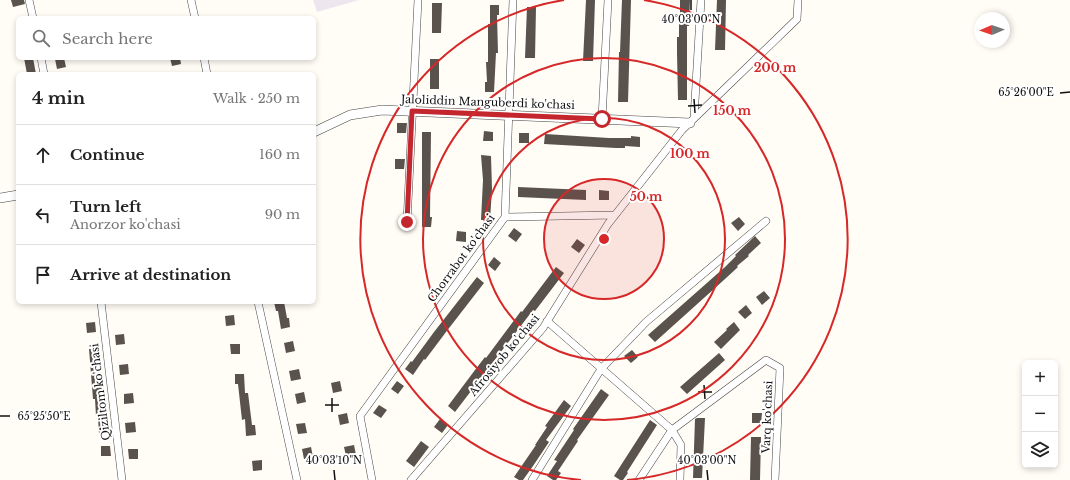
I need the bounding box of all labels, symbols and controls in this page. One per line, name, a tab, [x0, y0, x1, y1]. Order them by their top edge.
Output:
north arrow	[974, 12, 1010, 48]
text: 40°03'00"N	[662, 13, 720, 26]
search box	[16, 16, 316, 60]
icon: search	[30, 27, 52, 49]
text: Search here	[62, 29, 153, 48]
text: 200 m	[754, 60, 797, 75]
text: 65°26'00"E	[998, 86, 1054, 99]
text: 4 min	[32, 88, 85, 109]
text: Walk · 250 m	[213, 90, 300, 107]
street label: Jaloliddin Manguberdi ko'chasi	[399, 92, 575, 112]
text: 150 m	[713, 103, 752, 118]
route start	[593, 110, 611, 128]
icon: ahead	[32, 144, 54, 166]
text: Continue	[70, 145, 145, 164]
text: 160 m	[259, 146, 300, 163]
text: 100 m	[670, 146, 711, 161]
text: 50 m	[630, 189, 663, 204]
text: Turn left	[70, 197, 141, 216]
icon: left	[32, 204, 54, 226]
text: 90 m	[265, 206, 300, 223]
street label: Chorrabot ko'chasi	[424, 211, 498, 305]
route end	[398, 213, 416, 231]
text: Anorzor ko'chasi	[70, 216, 181, 233]
centre of rings	[597, 232, 611, 246]
icon: arrive	[32, 264, 54, 286]
text: Arrive at destination	[70, 265, 231, 284]
street label: Afrosiyob ko'chasi	[465, 311, 542, 399]
street label: Qiziltom ko'chasi	[87, 342, 113, 441]
map controls	[1022, 360, 1058, 468]
button: +	[1022, 360, 1058, 396]
street label: Varq ko'chasi	[759, 380, 775, 455]
button: −	[1022, 396, 1058, 432]
text: 65°25'50"E	[17, 410, 71, 423]
button: layers	[1022, 432, 1058, 468]
text: 40°03'10"N	[306, 454, 362, 467]
text: 40°03'00"N	[678, 454, 736, 467]

